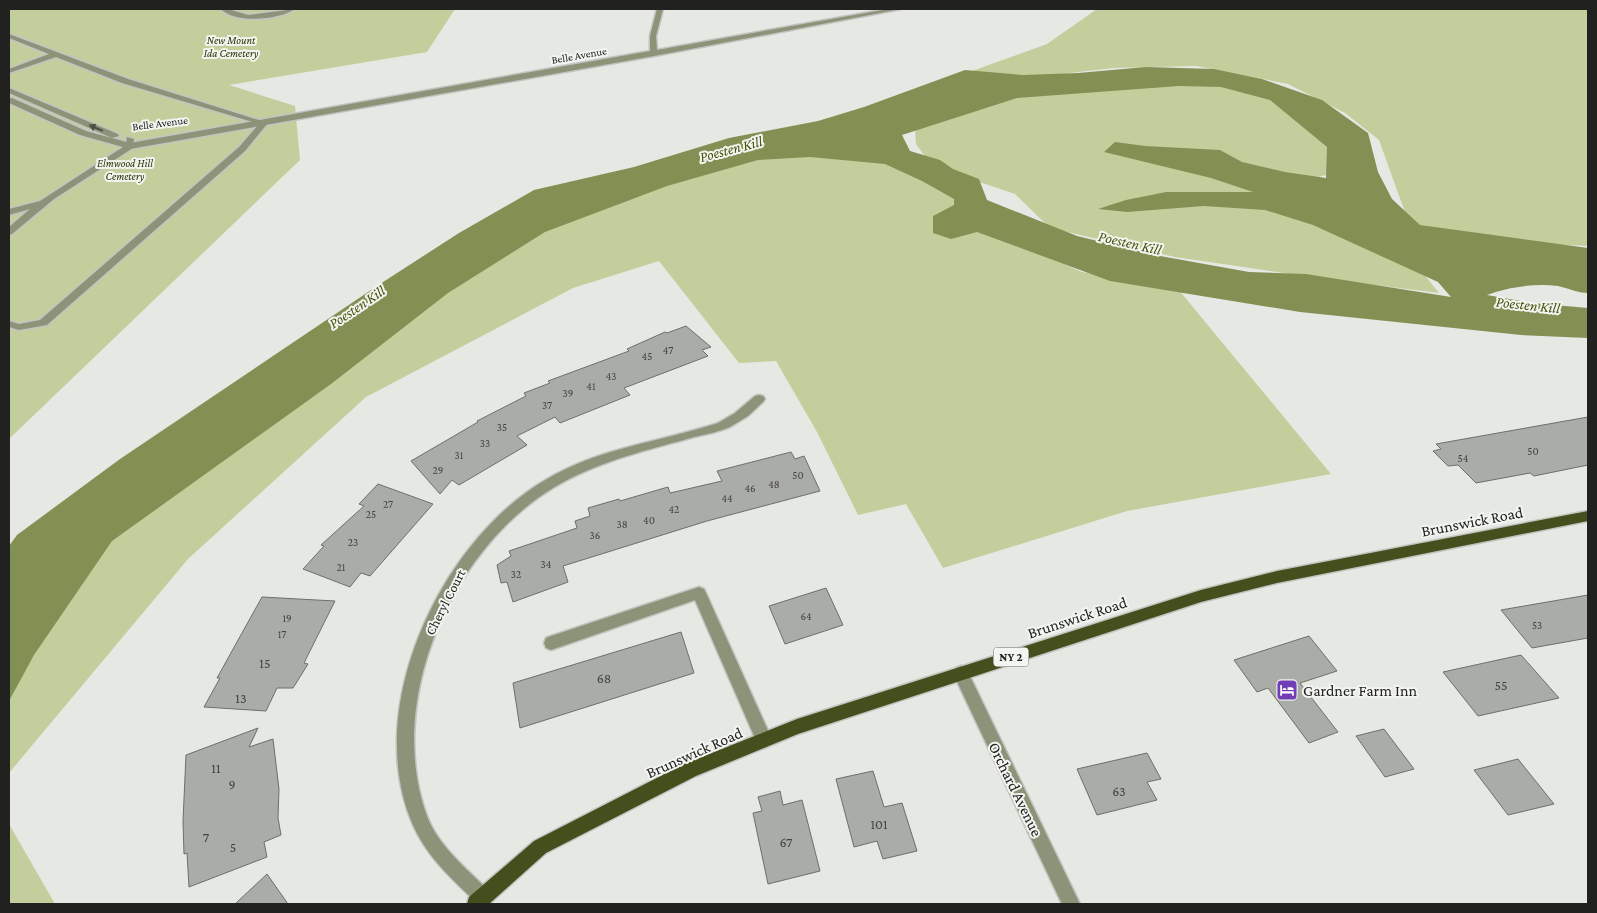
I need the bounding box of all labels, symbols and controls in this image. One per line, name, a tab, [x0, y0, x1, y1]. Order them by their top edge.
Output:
park label: New Mount Ida Cemetery	[204, 34, 259, 60]
street label: Belle Avenue	[550, 44, 608, 66]
street label: Belle Avenue	[132, 114, 189, 132]
one-way arrow	[89, 123, 103, 131]
water label: Poesten Kill	[698, 133, 764, 165]
park label: Elmwood Hill Cemetery	[97, 157, 153, 183]
water label: Poesten Kill	[1097, 228, 1163, 258]
water label: Poesten Kill	[326, 282, 388, 332]
water label: Poesten Kill	[1495, 294, 1561, 316]
house number: 47	[663, 344, 673, 356]
house number: 45	[642, 350, 652, 362]
house number: 43	[606, 370, 616, 382]
house number: 41	[586, 380, 596, 392]
house number: 39	[563, 387, 573, 399]
house number: 37	[542, 399, 552, 411]
house number: 35	[497, 421, 507, 433]
house number: 33	[480, 437, 490, 449]
house number: 50	[1527, 445, 1539, 457]
house number: 31	[455, 449, 464, 461]
house number: 54	[1458, 452, 1469, 464]
house number: 29	[433, 464, 443, 476]
house number: 50	[792, 469, 804, 481]
house number: 48	[768, 478, 780, 490]
house number: 46	[744, 482, 756, 494]
house number: 44	[721, 492, 733, 504]
house number: 27	[383, 498, 393, 510]
house number: 42	[669, 503, 679, 515]
street label: Brunswick Road	[1420, 503, 1525, 540]
house number: 25	[366, 508, 376, 520]
house number: 40	[643, 514, 655, 526]
house number: 38	[616, 518, 628, 530]
house number: 36	[590, 529, 600, 541]
house number: 23	[348, 536, 358, 548]
house number: 34	[541, 558, 552, 570]
house number: 21	[337, 561, 346, 573]
street label: Cheryl Court	[422, 566, 469, 638]
house number: 32	[511, 568, 521, 580]
street label: Brunswick Road	[1025, 593, 1129, 642]
house number: 64	[800, 610, 812, 622]
house number: 19	[282, 612, 292, 624]
house number: 53	[1532, 619, 1542, 631]
house number: 17	[278, 628, 286, 640]
road number: NY 2	[994, 648, 1028, 666]
house number: 15	[259, 655, 271, 671]
house number: 68	[597, 670, 611, 686]
house number: 55	[1494, 677, 1508, 693]
hotel icon: Gardner Farm Inn	[1275, 678, 1299, 702]
place label: Gardner Farm Inn	[1303, 682, 1418, 699]
house number: 13	[235, 690, 247, 706]
street label: Brunswick Road	[644, 723, 745, 781]
street label: Orchard Avenue	[985, 739, 1046, 839]
house number: 11	[211, 760, 221, 776]
house number: 9	[228, 776, 236, 792]
house number: 63	[1112, 783, 1126, 799]
house number: 101	[870, 816, 888, 832]
house number: 7	[203, 829, 210, 845]
house number: 67	[779, 834, 793, 850]
house number: 5	[230, 839, 236, 855]

